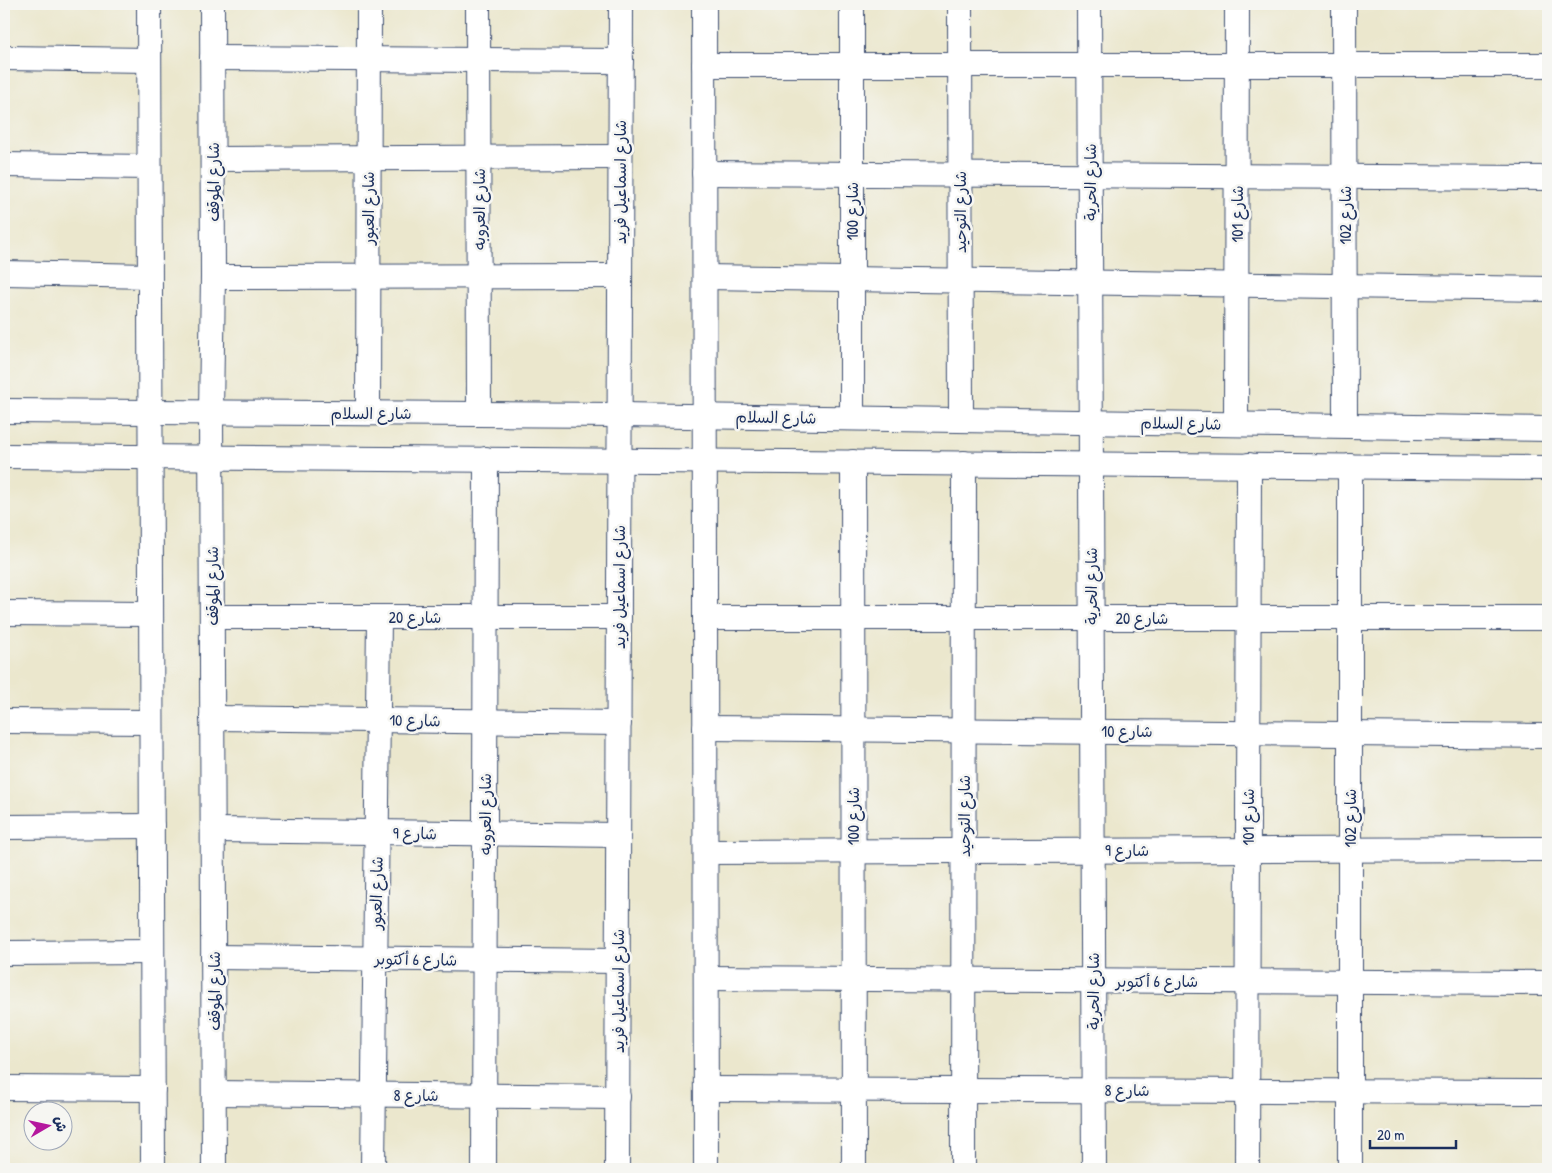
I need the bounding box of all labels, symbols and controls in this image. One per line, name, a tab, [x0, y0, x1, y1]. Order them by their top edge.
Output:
street label: شارع اسماعيل فريد	[609, 120, 632, 244]
street label: شارع الموقف	[202, 142, 225, 222]
street label: شارع الحرية	[1079, 143, 1102, 221]
street label: شارع العروبه	[468, 168, 491, 250]
street label: شارع العبور	[357, 171, 380, 247]
street label: شارع التوحيد	[949, 171, 972, 253]
street label: شارع 100	[841, 182, 864, 240]
street label: شارع 101	[1226, 185, 1249, 243]
street label: شارع 102	[1334, 186, 1357, 244]
street label: شارع السلام	[330, 402, 412, 426]
street label: شارع السلام	[735, 405, 817, 431]
street label: شارع السلام	[1140, 411, 1222, 437]
street label: شارع اسماعيل فريد	[608, 525, 631, 649]
street label: شارع الموقف	[201, 546, 224, 626]
street label: شارع الحرية	[1080, 547, 1103, 625]
street label: شارع 20	[389, 606, 441, 629]
street label: شارع 20	[1116, 607, 1168, 630]
street label: شارع 10	[389, 709, 441, 732]
street label: شارع 10	[1101, 720, 1153, 743]
street label: شارع العروبه	[474, 773, 497, 855]
street label: شارع التوحيد	[953, 775, 976, 857]
street label: شارع 100	[842, 787, 865, 845]
street label: شارع 101	[1237, 788, 1260, 846]
street label: شارع 102	[1339, 789, 1362, 847]
street label: شارع 9	[393, 822, 437, 845]
street label: شارع 9	[1105, 839, 1149, 862]
street label: شارع العبور	[364, 856, 389, 932]
street label: شارع اسماعيل فريد	[607, 929, 630, 1053]
street label: شارع 6 أكتوبر	[373, 947, 457, 972]
street label: شارع الموقف	[203, 951, 226, 1031]
street label: شارع الحرية	[1082, 952, 1105, 1030]
street label: شارع 6 أكتوبر	[1114, 970, 1198, 993]
street label: شارع 8	[1104, 1079, 1150, 1102]
street label: شارع 8	[393, 1084, 439, 1107]
north arrow	[22, 1100, 72, 1150]
text: ش	[51, 1115, 72, 1133]
scale bar	[1370, 1118, 1456, 1150]
text: 20 m	[1377, 1124, 1404, 1145]

